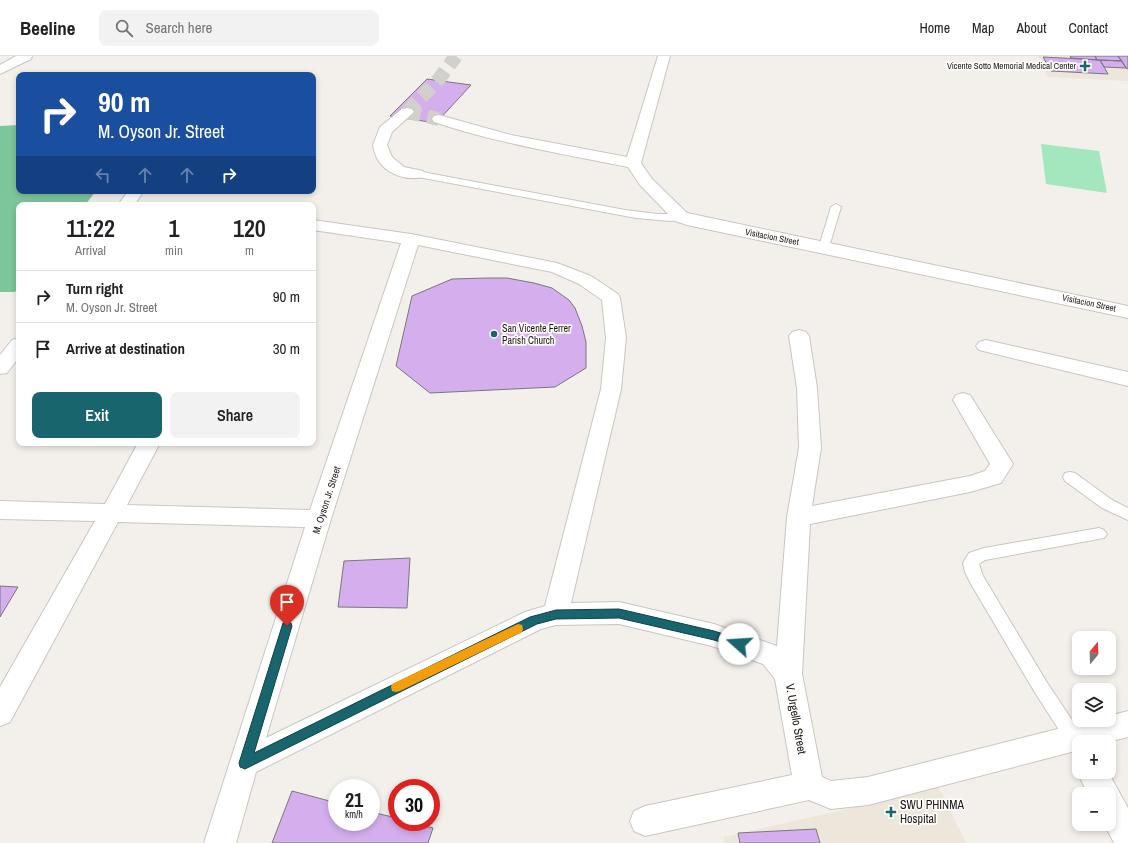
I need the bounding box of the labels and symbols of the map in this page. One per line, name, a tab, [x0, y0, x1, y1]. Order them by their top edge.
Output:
place label: Vicente Sotto Memorial Medical Center	[947, 60, 1077, 72]
marker: Vicente Sotto Memorial Medical Center	[1079, 60, 1091, 72]
street label: Visitacion Street	[744, 226, 800, 248]
street label: Visitacion Street	[1061, 291, 1117, 315]
place label: San Vicente Ferrer Parish Church	[502, 322, 571, 347]
marker: San Vicente Ferrer Parish Church	[489, 329, 499, 339]
street label: M. Oyson Jr. Street	[309, 464, 344, 536]
pin	[270, 585, 304, 626]
position arrow	[718, 623, 760, 665]
north arrow	[1072, 631, 1116, 675]
street label: V. Urgello Street	[782, 683, 810, 756]
speed limit sign: 30	[388, 779, 440, 831]
place label: SWU PHINMA Hospital	[900, 797, 964, 827]
marker: SWU PHINMA Hospital	[885, 806, 897, 818]

